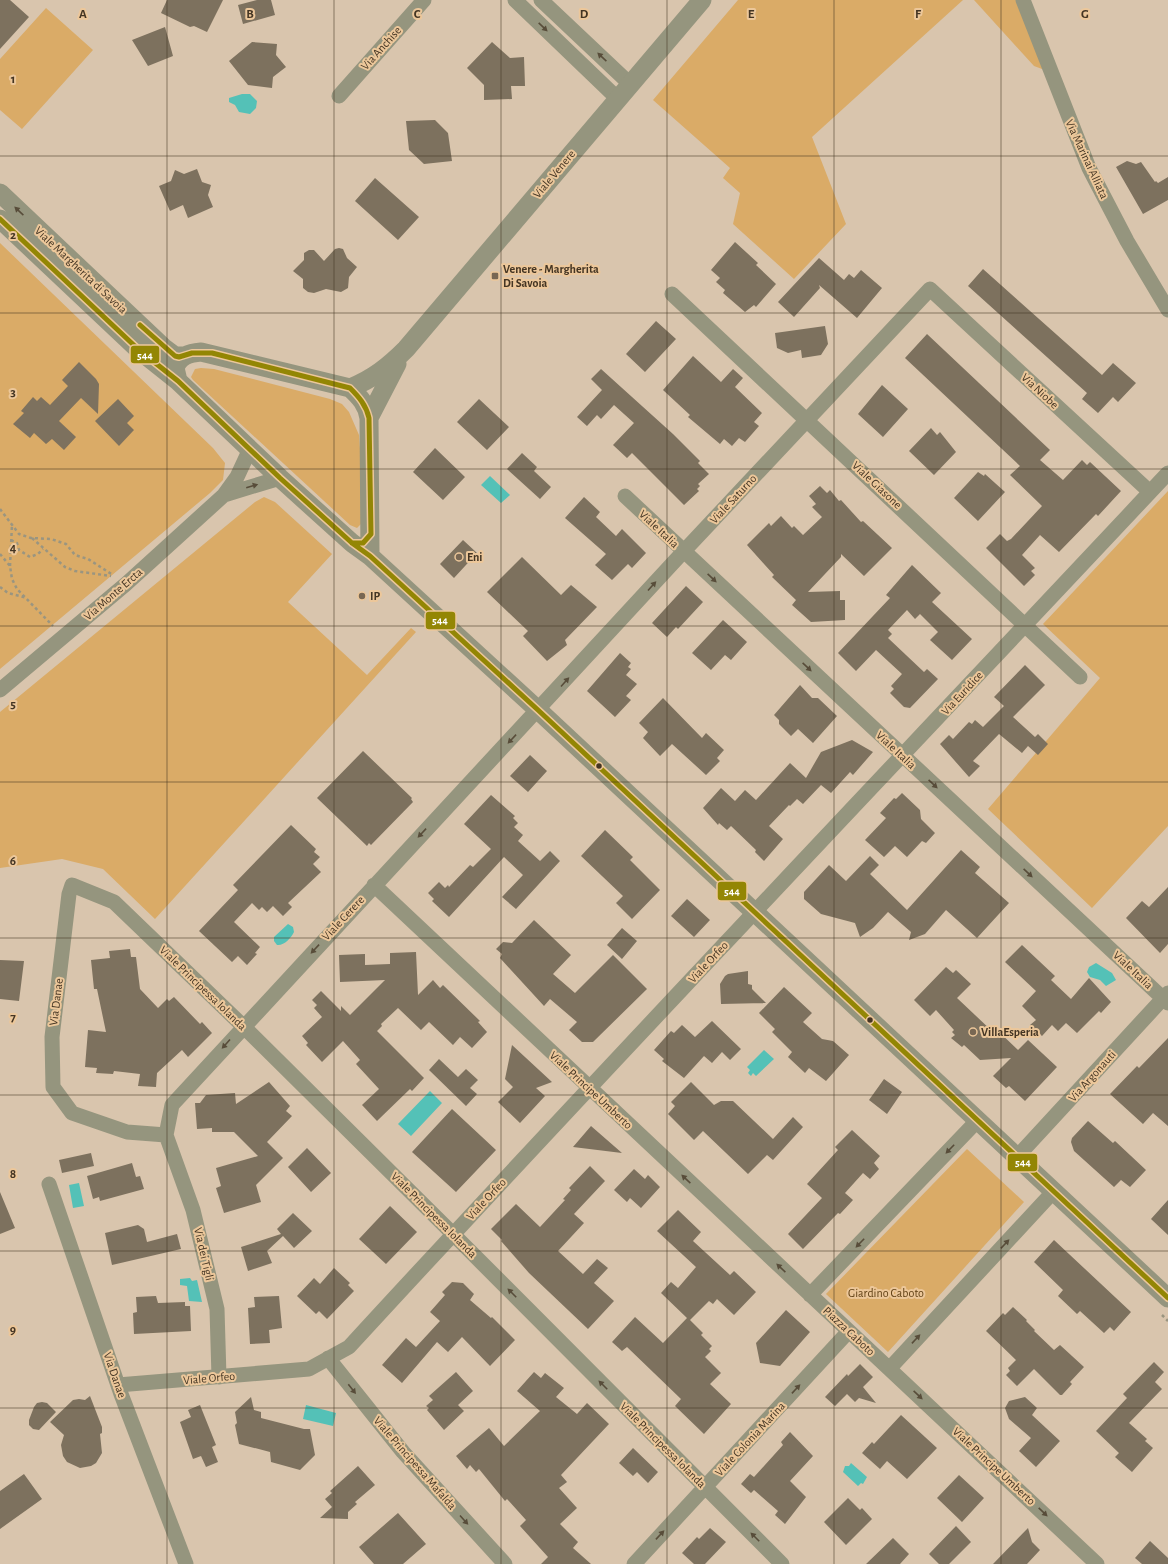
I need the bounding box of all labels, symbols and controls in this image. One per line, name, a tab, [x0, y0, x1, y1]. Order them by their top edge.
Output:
text: A	[79, 8, 87, 21]
text: B	[246, 8, 254, 21]
text: C	[414, 8, 421, 21]
text: D	[580, 8, 589, 21]
text: E	[748, 8, 755, 21]
text: F	[915, 8, 922, 21]
text: G	[1081, 8, 1089, 21]
one-way arrow	[538, 22, 548, 32]
street label: Via Anchise	[358, 24, 404, 72]
one-way arrow	[597, 52, 607, 62]
text: 1	[11, 73, 15, 86]
street label: Via Marinai Alliata	[1063, 117, 1111, 201]
street label: Viale Venere	[531, 148, 577, 200]
one-way arrow	[14, 206, 24, 216]
street label: Viale Margherita di Savoia	[33, 224, 130, 316]
text: 2	[10, 229, 16, 242]
place label: Venere - Margherita Di Savoia	[503, 263, 599, 289]
marker: Venere - Margherita Di Savoia	[490, 271, 500, 281]
line badge: 544	[130, 345, 160, 364]
text: 544	[137, 350, 153, 361]
street label: Via Niobe	[1019, 371, 1061, 411]
text: 3	[10, 386, 16, 399]
street label: Viale Giasone	[850, 459, 904, 511]
street label: Viale Saturno	[707, 472, 759, 526]
one-way arrow	[246, 483, 258, 489]
street label: Viale Italia	[637, 508, 682, 551]
text: 4	[10, 542, 17, 555]
place label: Eni	[467, 551, 482, 563]
marker: Eni	[454, 552, 464, 562]
street label: Via Monte Ercta	[81, 565, 145, 623]
one-way arrow	[707, 573, 717, 583]
one-way arrow	[648, 581, 657, 591]
place label: IP	[370, 590, 381, 602]
marker: IP	[357, 591, 367, 601]
line badge: 544	[425, 611, 456, 630]
text: 544	[432, 615, 448, 626]
one-way arrow	[802, 662, 812, 671]
street label: Via Euridice	[939, 669, 985, 717]
one-way arrow	[560, 676, 569, 687]
text: 5	[10, 698, 16, 711]
street label: Viale Italia	[874, 729, 919, 772]
one-way arrow	[507, 734, 516, 744]
unlabelled marker	[594, 761, 604, 771]
one-way arrow	[928, 779, 938, 789]
one-way arrow	[418, 828, 427, 839]
text: 6	[10, 855, 16, 868]
one-way arrow	[1023, 868, 1033, 877]
line badge: 544	[717, 881, 747, 901]
text: 544	[724, 886, 740, 897]
street label: Viale Cerere	[320, 893, 366, 943]
street label: Viale Orfeo	[686, 939, 730, 985]
street label: Viale Principessa Iolanda	[157, 944, 249, 1033]
one-way arrow	[310, 944, 319, 954]
street label: Viale Italia	[1111, 949, 1156, 992]
street label: Via Danae	[47, 978, 65, 1026]
text: 7	[10, 1011, 16, 1024]
unlabelled marker	[865, 1015, 875, 1025]
place label: VillaEsperia	[981, 1026, 1039, 1038]
marker: VillaEsperia	[968, 1027, 978, 1037]
one-way arrow	[222, 1039, 231, 1050]
street label: Via Argonauti	[1066, 1048, 1118, 1104]
street label: Viale Principe Umberto	[547, 1049, 635, 1131]
one-way arrow	[945, 1144, 955, 1154]
line badge: 544	[1007, 1153, 1038, 1172]
text: 544	[1015, 1157, 1031, 1168]
text: 8	[10, 1168, 16, 1181]
street label: Viale Principessa Iolanda	[389, 1170, 479, 1260]
one-way arrow	[681, 1175, 692, 1184]
street label: Viale Orfeo	[464, 1176, 508, 1222]
street label: Via dei Tigli	[192, 1226, 216, 1282]
one-way arrow	[855, 1238, 865, 1248]
one-way arrow	[1000, 1239, 1009, 1249]
one-way arrow	[777, 1264, 786, 1273]
park label: Giardino Caboto	[848, 1287, 924, 1299]
one-way arrow	[507, 1288, 517, 1298]
street label: Piazza Caboto	[821, 1304, 877, 1358]
text: 9	[10, 1324, 16, 1337]
one-way arrow	[911, 1334, 921, 1344]
street label: Via Danae	[102, 1351, 128, 1399]
street label: Viale Orfeo	[183, 1370, 236, 1386]
one-way arrow	[599, 1380, 608, 1390]
one-way arrow	[348, 1383, 357, 1394]
one-way arrow	[792, 1383, 801, 1394]
one-way arrow	[913, 1390, 923, 1399]
street label: Viale Colonia Marina	[713, 1399, 788, 1478]
street label: Viale Principessa Iolanda	[618, 1400, 708, 1490]
street label: Viale Principessa Mafalda	[371, 1414, 459, 1512]
street label: Viale Principe Umberto	[950, 1425, 1038, 1507]
one-way arrow	[1038, 1508, 1048, 1517]
one-way arrow	[459, 1515, 468, 1524]
one-way arrow	[656, 1530, 665, 1541]
one-way arrow	[750, 1532, 760, 1541]

